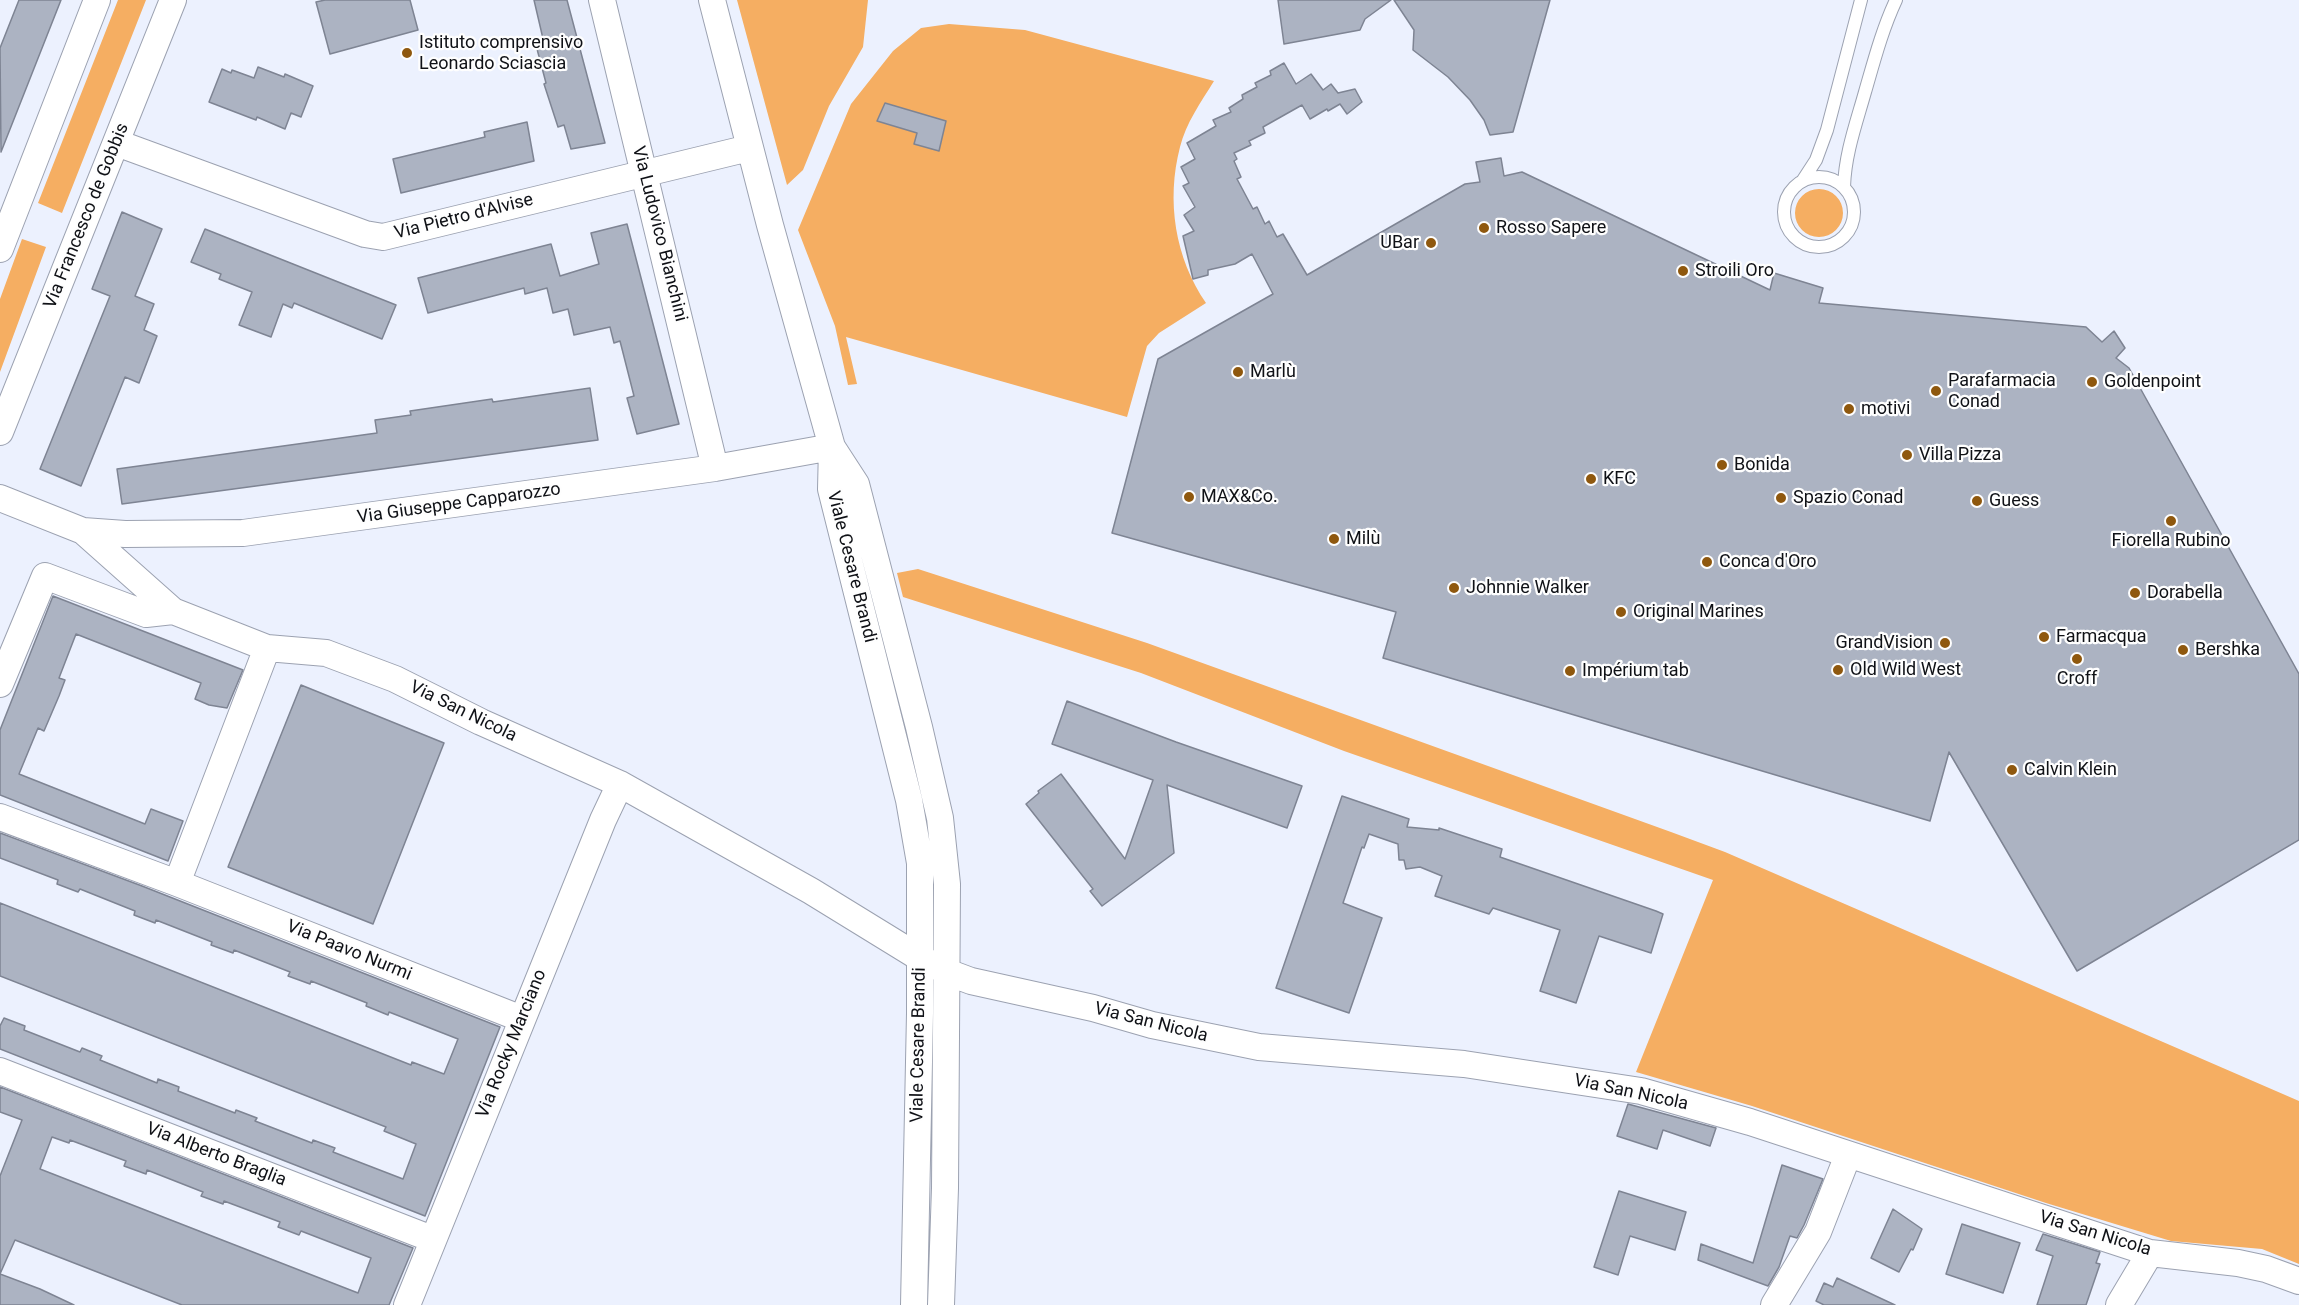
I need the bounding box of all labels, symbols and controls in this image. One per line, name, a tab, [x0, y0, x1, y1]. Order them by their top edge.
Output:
place label: Istituto comprensivo Leonardo Sciascia	[419, 32, 583, 74]
marker: Istituto comprensivo Leonardo Sciascia	[400, 46, 414, 60]
street label: Via Francesco de Gobbis	[40, 120, 134, 312]
street label: Via Ludovico Bianchini	[627, 144, 691, 324]
street label: Via Pietro d'Alvise	[392, 189, 536, 245]
place label: Rosso Sapere	[1496, 217, 1606, 239]
marker: Rosso Sapere	[1477, 221, 1491, 235]
place label: UBar	[1380, 232, 1419, 254]
marker: UBar	[1424, 236, 1438, 250]
place label: Stroili Oro	[1695, 260, 1774, 282]
marker: Stroili Oro	[1676, 264, 1690, 278]
place label: Marlù	[1250, 361, 1296, 383]
marker: Marlù	[1231, 365, 1245, 379]
place label: Parafarmacia Conad	[1948, 370, 2056, 412]
place label: Goldenpoint	[2104, 371, 2201, 393]
marker: Goldenpoint	[2085, 375, 2099, 389]
marker: Parafarmacia Conad	[1929, 384, 1943, 398]
place label: motivi	[1861, 398, 1910, 420]
marker: motivi	[1842, 402, 1856, 416]
place label: Villa Pizza	[1919, 444, 2001, 466]
marker: Villa Pizza	[1900, 448, 1914, 462]
place label: Bonida	[1734, 454, 1790, 476]
marker: Bonida	[1715, 458, 1729, 472]
place label: KFC	[1603, 468, 1636, 490]
marker: KFC	[1584, 472, 1598, 486]
street label: Via Giuseppe Capparozzo	[356, 479, 562, 529]
place label: MAX&Co.	[1201, 486, 1278, 508]
place label: Spazio Conad	[1793, 487, 1903, 509]
street label: Viale Cesare Brandi	[822, 489, 880, 645]
marker: MAX&Co.	[1182, 490, 1196, 504]
place label: Guess	[1989, 490, 2039, 512]
marker: Spazio Conad	[1774, 491, 1788, 505]
marker: Guess	[1970, 494, 1984, 508]
marker: Fiorella Rubino	[2164, 514, 2178, 528]
place label: Milù	[1346, 528, 1380, 550]
place label: Fiorella Rubino	[2112, 530, 2230, 552]
marker: Milù	[1327, 532, 1341, 546]
place label: Conca d'Oro	[1719, 551, 1816, 573]
marker: Conca d'Oro	[1700, 555, 1714, 569]
place label: Johnnie Walker	[1466, 577, 1589, 599]
marker: Johnnie Walker	[1447, 581, 1461, 595]
place label: Dorabella	[2147, 582, 2223, 604]
marker: Dorabella	[2128, 586, 2142, 600]
place label: Original Marines	[1633, 601, 1764, 623]
marker: Original Marines	[1614, 605, 1628, 619]
place label: Farmacqua	[2056, 626, 2146, 648]
marker: Farmacqua	[2037, 630, 2051, 644]
place label: GrandVision	[1835, 632, 1933, 654]
marker: GrandVision	[1938, 636, 1952, 650]
place label: Bershka	[2195, 639, 2260, 661]
marker: Bershka	[2176, 643, 2190, 657]
marker: Croff	[2070, 652, 2084, 666]
place label: Old Wild West	[1850, 659, 1961, 681]
place label: Impérium tab	[1582, 660, 1689, 682]
marker: Old Wild West	[1831, 663, 1845, 677]
marker: Impérium tab	[1563, 664, 1577, 678]
place label: Croff	[2057, 668, 2097, 690]
street label: Via San Nicola	[406, 677, 520, 747]
place label: Calvin Klein	[2024, 759, 2117, 781]
marker: Calvin Klein	[2005, 763, 2019, 777]
street label: Via Paavo Nurmi	[283, 916, 415, 986]
street label: Via Rocky Marciano	[472, 967, 552, 1121]
street label: Viale Cesare Brandi	[907, 967, 931, 1123]
street label: Via San Nicola	[1092, 998, 1210, 1048]
street label: Via San Nicola	[1572, 1070, 1690, 1116]
street label: Via Alberto Braglia	[143, 1118, 289, 1192]
street label: Via San Nicola	[2036, 1207, 2154, 1261]

